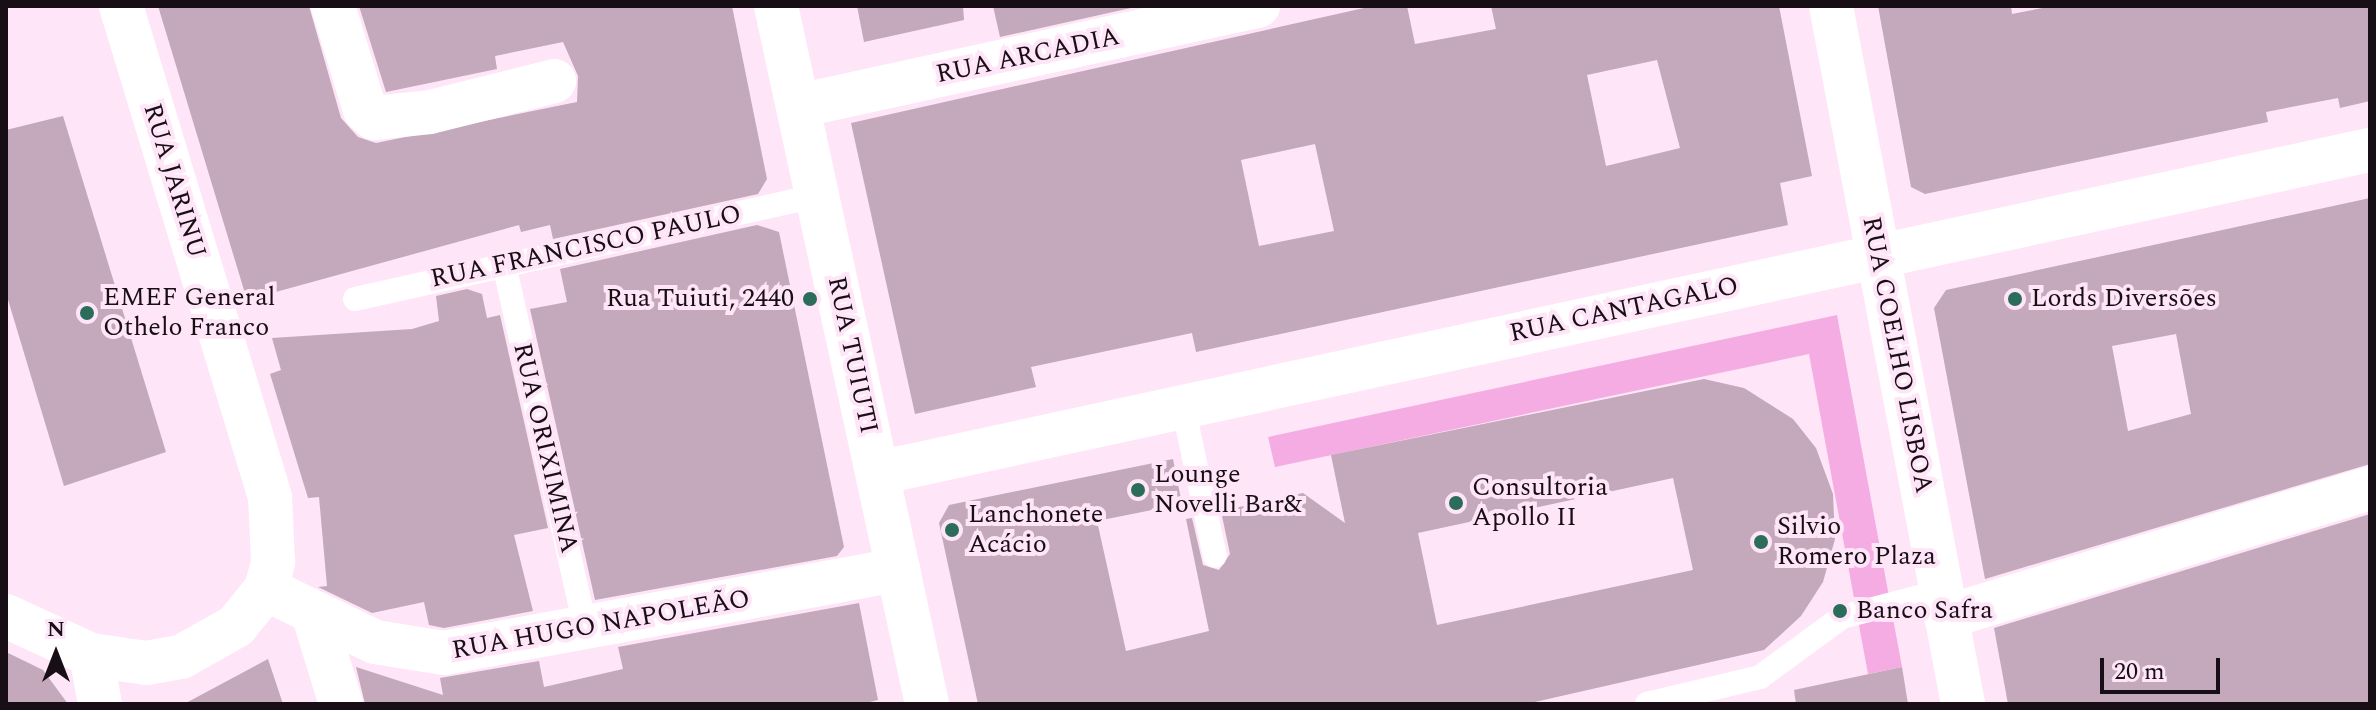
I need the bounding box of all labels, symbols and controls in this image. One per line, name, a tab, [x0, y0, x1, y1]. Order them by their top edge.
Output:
street label: RUA ARCADIA	[933, 21, 1123, 91]
street label: RUA JARINU	[136, 100, 212, 262]
street label: RUA FRANCISCO PAULO	[428, 199, 744, 295]
street label: RUA COELHO LISBOA	[1855, 214, 1939, 496]
street label: RUA CANTAGALO	[1507, 271, 1741, 349]
street label: RUA TUIUTI	[820, 273, 884, 437]
place label: EMEF General Othelo Franco	[103, 282, 275, 344]
place label: Rua Tuiuti, 2440	[606, 283, 794, 315]
place label: Lords Diversões	[2031, 283, 2217, 315]
marker: Rua Tuiuti, 2440	[801, 290, 819, 308]
marker: Lords Diversões	[2006, 290, 2024, 308]
marker: EMEF General Othelo Franco	[78, 304, 96, 322]
street label: RUA ORIXIMINA	[506, 340, 584, 556]
place label: Lounge Novelli Bar&	[1154, 459, 1302, 520]
place label: Consultoria Apollo II	[1472, 472, 1608, 534]
marker: Lounge Novelli Bar&	[1129, 481, 1147, 499]
marker: Consultoria Apollo II	[1447, 494, 1465, 512]
place label: Lanchonete Acácio	[968, 499, 1103, 560]
place label: Silvio Romero Plaza	[1777, 511, 1936, 572]
marker: Lanchonete Acácio	[943, 521, 961, 539]
marker: Silvio Romero Plaza	[1752, 533, 1770, 551]
street label: RUA HUGO NAPOLEÃO	[450, 583, 752, 667]
place label: Banco Safra	[1856, 595, 1993, 627]
marker: Banco Safra	[1831, 602, 1849, 620]
text: N	[47, 613, 65, 646]
north arrow	[16, 614, 96, 694]
scale bar	[2104, 642, 2224, 692]
text: 20 m	[2114, 654, 2165, 690]

